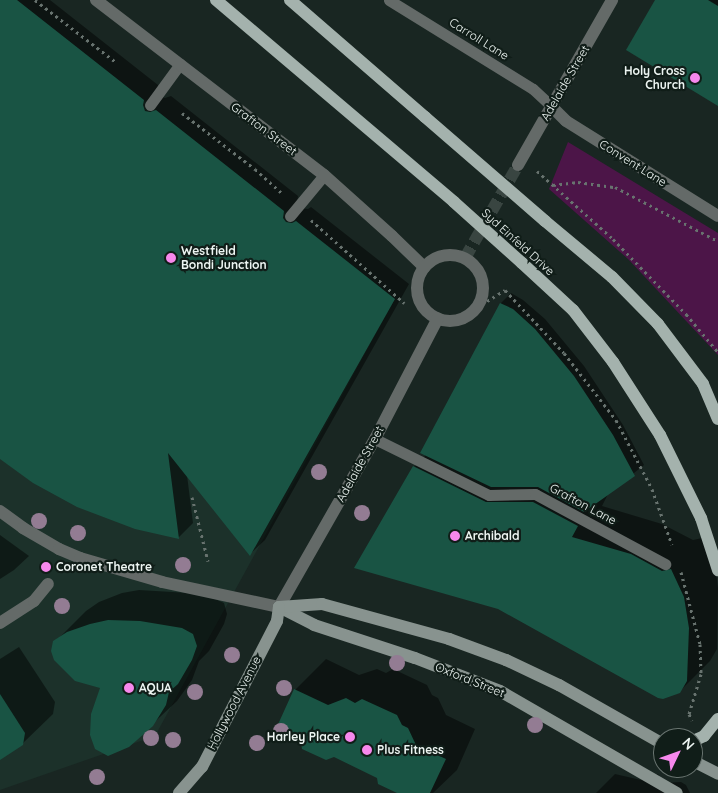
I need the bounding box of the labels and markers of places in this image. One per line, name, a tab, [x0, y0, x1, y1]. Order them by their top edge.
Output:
place label: Holy Cross Church	[624, 64, 685, 92]
marker: Holy Cross Church	[689, 72, 701, 84]
place label: Westfield Bondi Junction	[181, 244, 267, 272]
marker: Westfield Bondi Junction	[165, 252, 177, 264]
place label: Archibald	[465, 529, 519, 543]
marker: Archibald	[449, 530, 461, 542]
place label: Coronet Theatre	[56, 560, 152, 574]
marker: Coronet Theatre	[40, 561, 52, 573]
place label: AQUA	[139, 681, 172, 695]
marker: AQUA	[123, 682, 135, 694]
place label: Harley Place	[267, 730, 340, 744]
marker: Harley Place	[344, 731, 356, 743]
place label: Plus Fitness	[377, 743, 444, 757]
marker: Plus Fitness	[361, 744, 373, 756]

